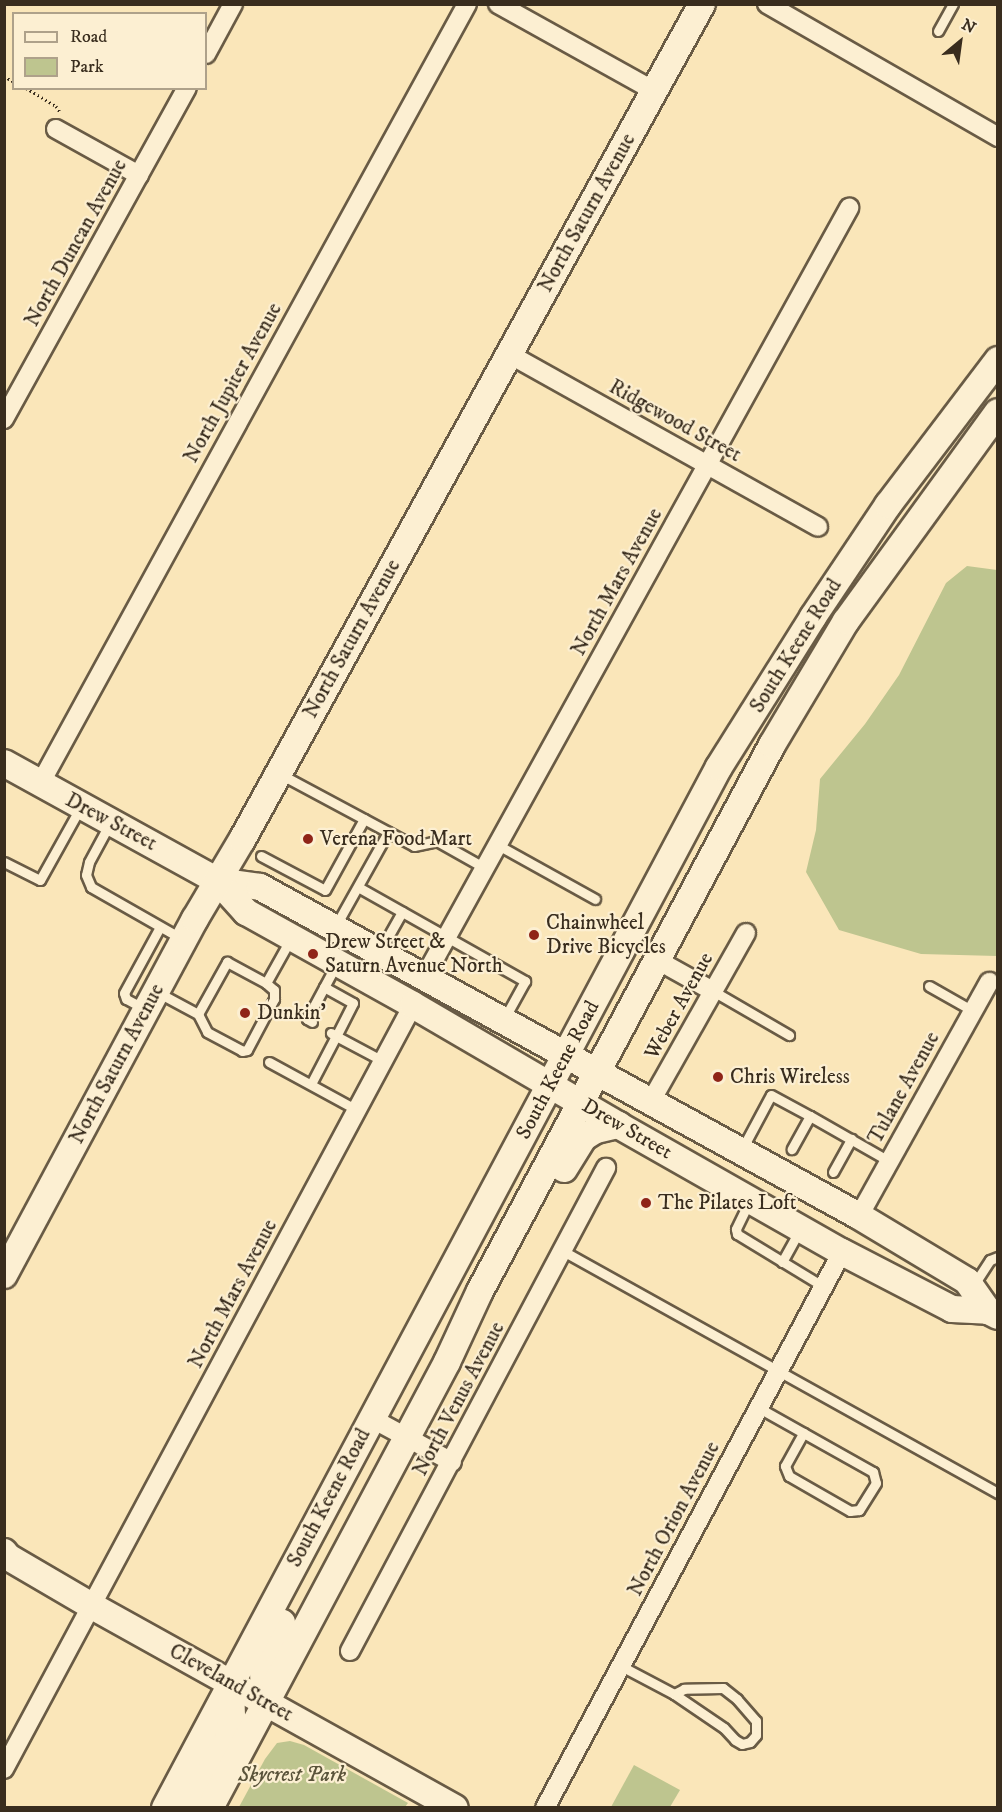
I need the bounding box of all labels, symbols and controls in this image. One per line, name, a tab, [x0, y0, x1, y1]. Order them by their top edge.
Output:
legend	[12, 12, 207, 90]
north arrow	[930, 12, 990, 72]
text: N	[958, 14, 979, 38]
text: Road	[70, 26, 107, 48]
text: Park	[70, 56, 104, 78]
street label: North Saturn Avenue	[533, 129, 641, 297]
street label: North Duncan Avenue	[19, 155, 133, 331]
street label: North Jupiter Avenue	[179, 298, 287, 468]
street label: Ridgewood Street	[604, 374, 746, 468]
street label: North Mars Avenue	[566, 504, 668, 660]
street label: North Saturn Avenue	[298, 555, 406, 723]
street label: South Keene Road	[745, 574, 847, 718]
street label: Drew Street	[61, 787, 161, 857]
place label: Verena Food Mart	[320, 826, 472, 852]
marker: Verena Food Mart	[301, 832, 315, 846]
place label: Chainwheel Drive Bicycles	[546, 910, 666, 960]
marker: Chainwheel Drive Bicycles	[527, 928, 541, 942]
place label: Drew Street & Saturn Avenue North	[325, 929, 503, 979]
marker: Drew Street & Saturn Avenue North	[306, 947, 320, 961]
street label: Weber Avenue	[639, 948, 719, 1064]
street label: North Saturn Avenue	[64, 980, 170, 1148]
street label: South Keene Road	[511, 996, 605, 1144]
place label: Dunkin'	[257, 1000, 326, 1026]
marker: Dunkin'	[238, 1006, 252, 1020]
street label: Tulane Avenue	[863, 1028, 945, 1148]
place label: Chris Wireless	[730, 1064, 850, 1090]
marker: Chris Wireless	[711, 1070, 725, 1084]
street label: Drew Street	[578, 1093, 676, 1165]
place label: The Pilates Loft	[658, 1190, 797, 1216]
marker: The Pilates Loft	[639, 1196, 653, 1210]
street label: North Mars Avenue	[183, 1215, 283, 1373]
street label: North Venus Avenue	[408, 1318, 510, 1480]
street label: South Keene Road	[282, 1424, 376, 1572]
street label: North Orion Avenue	[623, 1437, 725, 1601]
street label: Cleveland Street	[165, 1639, 297, 1727]
park label: Skycrest Park	[238, 1762, 346, 1788]

